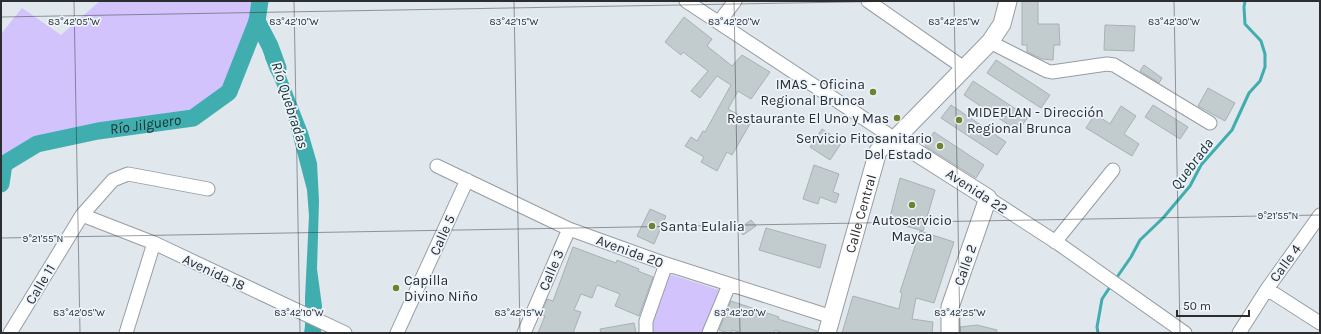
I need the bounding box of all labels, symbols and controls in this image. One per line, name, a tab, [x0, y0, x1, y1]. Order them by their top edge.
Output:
text: 83°42'05"W	[48, 16, 100, 28]
text: 83°42'10"W	[269, 16, 319, 28]
text: 83°42'15"W	[489, 16, 539, 28]
text: 83°42'20"W	[708, 16, 760, 28]
text: 83°42'25"W	[928, 16, 980, 28]
text: 83°42'30"W	[1148, 16, 1200, 28]
water label: Río Quebradas	[268, 59, 312, 151]
place label: IMAS - Oficina Regional Brunca	[760, 76, 865, 109]
marker: IMAS - Oficina Regional Brunca	[868, 87, 878, 97]
place label: MIDEPLAN - Dirección Regional Brunca	[967, 104, 1104, 137]
place label: Restaurante El Uno y Mas	[727, 110, 889, 127]
water label: Río Jilguero	[109, 111, 183, 138]
marker: Restaurante El Uno y Mas	[892, 113, 902, 123]
marker: MIDEPLAN - Dirección Regional Brunca	[954, 115, 964, 125]
place label: Servicio Fitosanitario Del Estado	[796, 130, 932, 163]
water label: Quebrada	[1167, 135, 1217, 193]
marker: Servicio Fitosanitario Del Estado	[935, 141, 945, 151]
street label: Avenida 22	[943, 165, 1011, 218]
street label: Calle Central	[842, 172, 880, 255]
marker: Autoservicio Mayca	[907, 200, 917, 210]
text: 9°21'55"N	[1258, 210, 1298, 222]
street label: Calle 5	[426, 212, 459, 258]
place label: Autoservicio Mayca	[872, 212, 952, 245]
place label: Santa Eulalia	[660, 218, 745, 235]
marker: Santa Eulalia	[647, 221, 657, 231]
street label: Avenida 20	[594, 231, 666, 271]
text: 9°21'55"N	[23, 233, 63, 245]
street label: Calle 4	[1266, 241, 1305, 285]
street label: Calle 2	[950, 242, 980, 288]
street label: Calle 3	[535, 247, 568, 293]
street label: Avenida 18	[180, 251, 248, 294]
street label: Calle 11	[22, 261, 59, 307]
place label: Capilla Divino Niño	[404, 272, 478, 305]
marker: Capilla Divino Niño	[391, 283, 401, 293]
scale bar	[1177, 292, 1249, 318]
text: 50 m	[1183, 299, 1211, 313]
text: 83°42'05"W	[53, 307, 105, 319]
text: 83°42'10"W	[274, 307, 324, 319]
text: 83°42'15"W	[494, 307, 544, 319]
text: 83°42'20"W	[714, 307, 766, 319]
text: 83°42'25"W	[934, 307, 986, 319]

